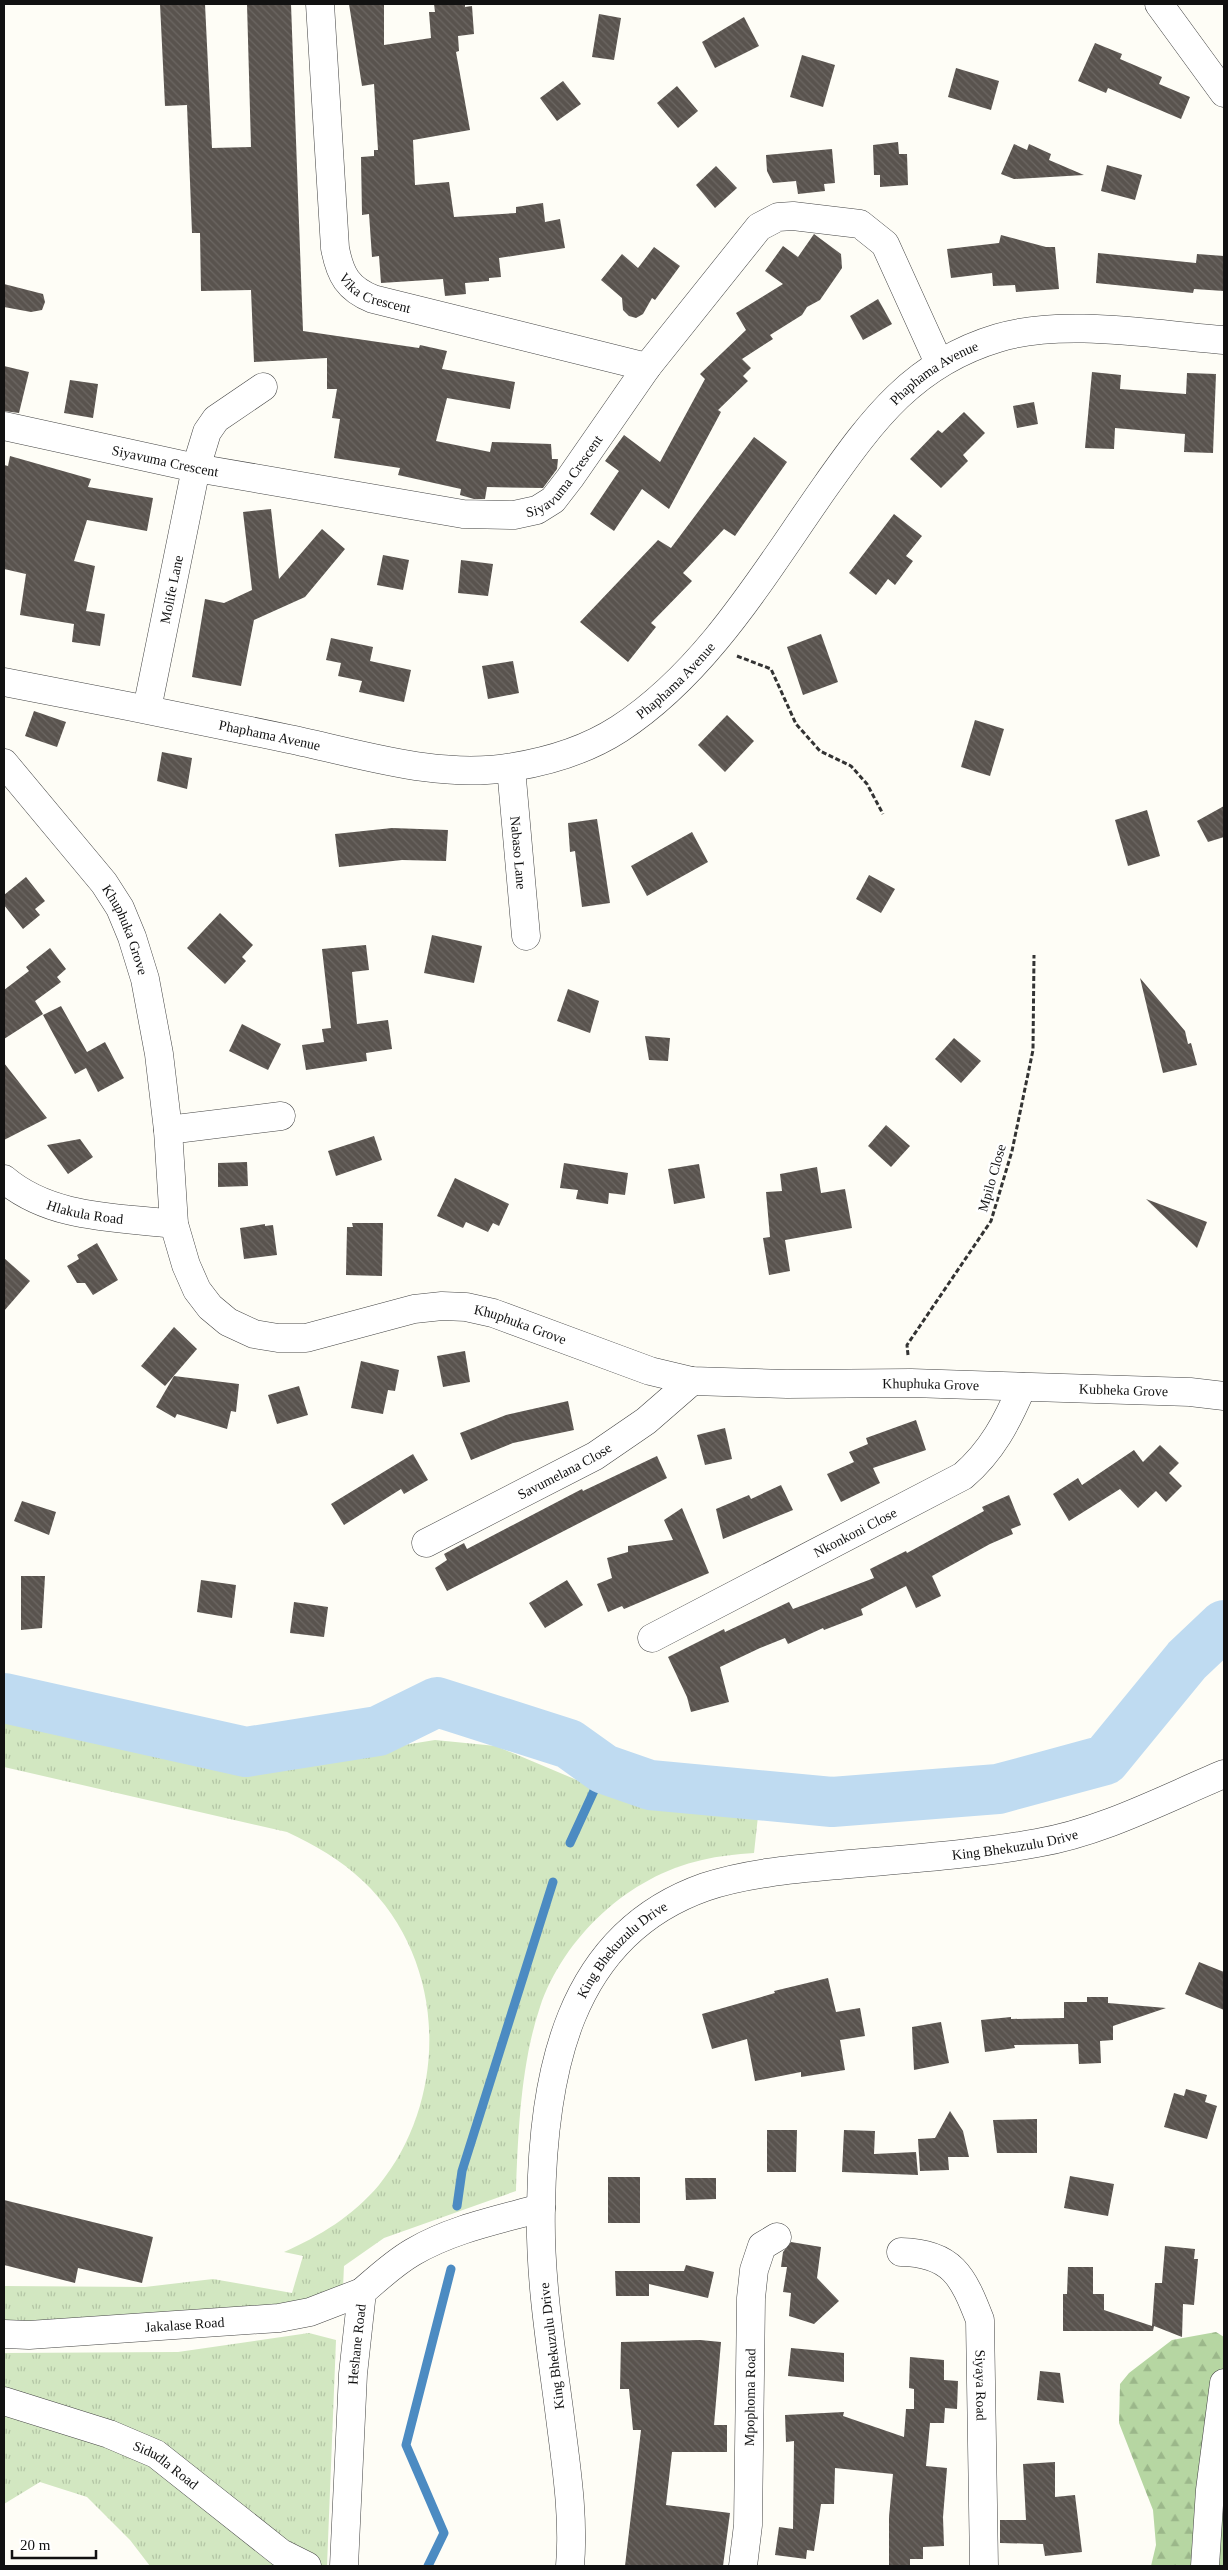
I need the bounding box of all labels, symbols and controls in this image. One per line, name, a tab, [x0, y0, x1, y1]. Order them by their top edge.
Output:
street label: Vika Crescent	[336, 270, 412, 316]
street label: Phaphama Avenue	[887, 338, 980, 408]
street label: Siyavuma Crescent	[524, 432, 605, 520]
street label: Siyavuma Crescent	[111, 442, 220, 479]
street label: Molife Lane	[157, 554, 186, 625]
street label: Phaphama Avenue	[633, 639, 718, 722]
street label: Phaphama Avenue	[218, 717, 322, 753]
street label: Nabaso Lane	[508, 815, 529, 890]
street label: Khuphuka Grove	[99, 882, 151, 977]
street label: Mpilo Close	[975, 1142, 1009, 1214]
street label: Hlakula Road	[45, 1197, 124, 1226]
street label: Khuphuka Grove	[473, 1302, 568, 1347]
street label: Khuphuka Grove	[882, 1375, 979, 1393]
street label: Kubheka Grove	[1079, 1381, 1168, 1399]
street label: Savumelana Close	[515, 1440, 614, 1502]
street label: Nkonkoni Close	[811, 1504, 899, 1560]
street label: King Bhekuzulu Drive	[951, 1826, 1080, 1862]
street label: King Bhekuzulu Drive	[574, 1898, 670, 2000]
street label: King Bhekuzulu Drive	[537, 2282, 567, 2410]
street label: Heshane Road	[345, 2303, 368, 2385]
street label: Jakalase Road	[144, 2314, 225, 2335]
street label: Mpophoma Road	[742, 2348, 758, 2446]
street label: Siyaya Road	[973, 2349, 989, 2421]
street label: Sidudla Road	[131, 2438, 201, 2492]
scale bar	[12, 2528, 96, 2560]
text: 20 m	[20, 2537, 51, 2553]

